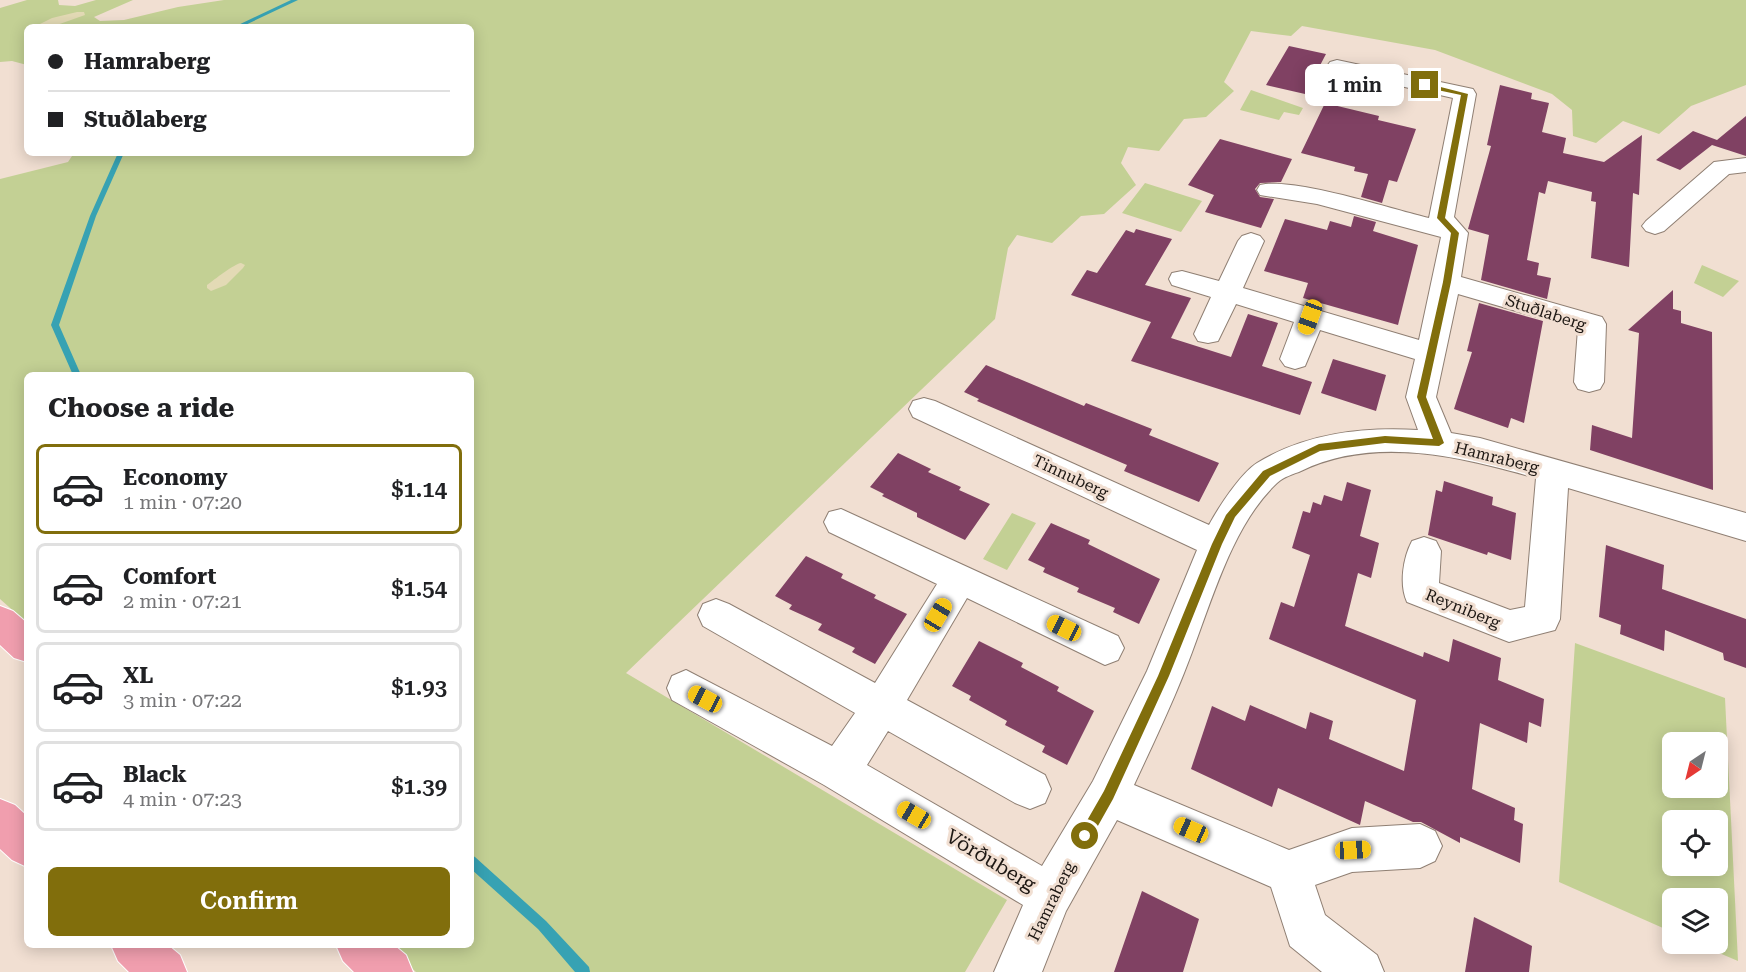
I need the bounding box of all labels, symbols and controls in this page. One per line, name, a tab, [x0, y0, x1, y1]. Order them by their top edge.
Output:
text: Hamraberg	[84, 49, 210, 74]
callout: 1 min	[1305, 64, 1404, 106]
route end	[1411, 71, 1438, 98]
text: 1 min	[1327, 73, 1382, 97]
text: Stuðlaberg	[84, 107, 207, 132]
street label: Stuðlaberg	[1503, 291, 1589, 335]
car	[1295, 297, 1325, 337]
text: Choose a ride	[48, 392, 234, 424]
street label: Hamraberg	[1453, 438, 1542, 477]
street label: Tinnuberg	[1030, 451, 1112, 503]
icon: car	[51, 462, 105, 516]
text: Economy	[123, 465, 227, 490]
text: $1.14	[391, 477, 447, 502]
text: 1 min · 07:20	[123, 490, 242, 514]
icon: car	[51, 561, 105, 615]
text: Comfort	[123, 564, 216, 589]
text: $1.54	[391, 576, 447, 601]
street label: Reyniberg	[1423, 585, 1504, 632]
text: 2 min · 07:21	[123, 589, 242, 613]
car	[921, 595, 955, 635]
car	[1044, 612, 1084, 644]
icon: car	[51, 660, 105, 714]
text: XL	[123, 663, 153, 688]
text: $1.93	[391, 675, 447, 700]
car	[685, 683, 725, 715]
text: 3 min · 07:22	[123, 688, 242, 712]
north arrow	[1662, 732, 1728, 798]
map controls	[1662, 732, 1728, 954]
icon: car	[51, 759, 105, 813]
text: Black	[123, 762, 187, 787]
text: $1.39	[391, 774, 447, 799]
text: 4 min · 07:23	[123, 787, 242, 811]
car	[894, 798, 934, 832]
button: locate	[1662, 810, 1728, 876]
car	[1171, 814, 1211, 846]
route start	[1071, 822, 1098, 849]
street label: Vörðuberg	[942, 824, 1041, 897]
car	[1335, 840, 1371, 860]
street label: Hamraberg	[1024, 858, 1079, 944]
button: Confirm	[48, 867, 450, 936]
button: layers	[1662, 888, 1728, 954]

